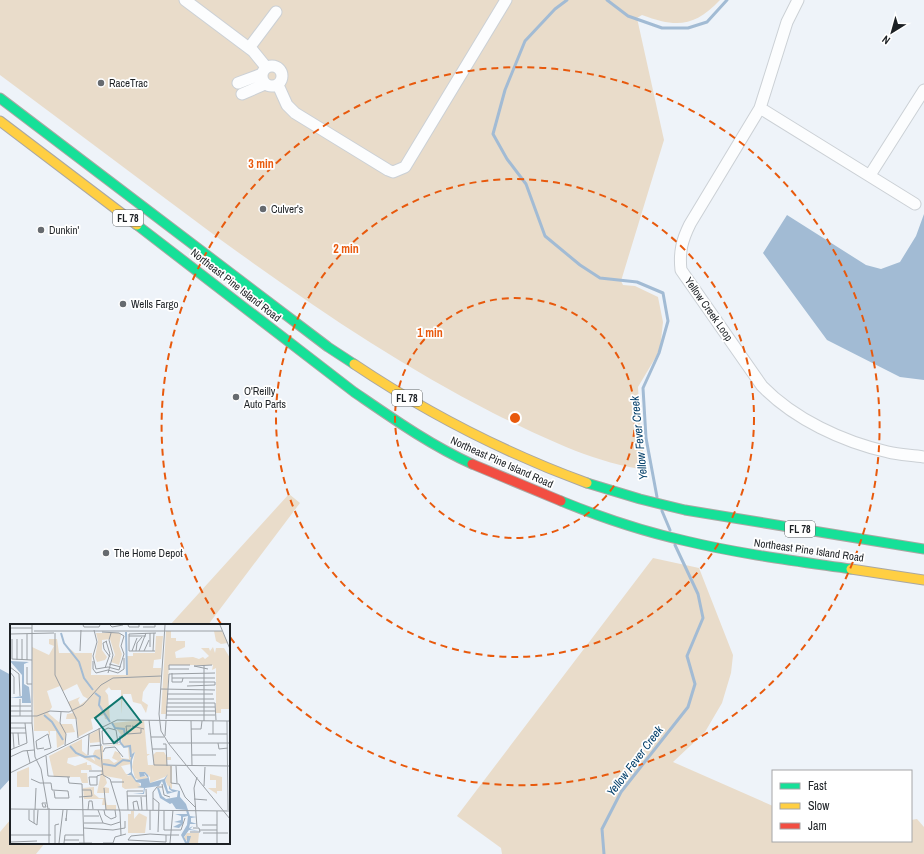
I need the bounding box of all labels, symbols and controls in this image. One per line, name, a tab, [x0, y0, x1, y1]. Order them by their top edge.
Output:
north arrow	[872, 12, 912, 52]
text: N	[879, 32, 893, 48]
place label: RaceTrac	[109, 76, 148, 90]
marker: RaceTrac	[96, 78, 106, 88]
text: 3 min	[248, 156, 274, 172]
place label: Culver's	[271, 202, 304, 216]
marker: Culver's	[258, 204, 268, 214]
road number: FL 78	[113, 210, 143, 226]
place label: Dunkin'	[49, 223, 80, 237]
marker: Dunkin'	[36, 225, 46, 235]
text: 2 min	[333, 241, 359, 257]
street label: Northeast Pine Island Road	[188, 245, 284, 325]
street label: Yellow Creek Loop	[682, 274, 736, 344]
place label: Wells Fargo	[131, 297, 179, 311]
marker: Wells Fargo	[118, 299, 128, 309]
text: 1 min	[417, 325, 443, 341]
place label: O'Reilly Auto Parts	[243, 384, 287, 411]
road number: FL 78	[392, 390, 422, 406]
marker: O'Reilly Auto Parts	[231, 392, 241, 402]
water label: Yellow Fever Creek	[627, 394, 651, 481]
centre of rings	[508, 411, 522, 425]
street label: Northeast Pine Island Road	[449, 433, 555, 491]
road number: FL 78	[785, 521, 815, 537]
street label: Northeast Pine Island Road	[753, 535, 865, 565]
place label: The Home Depot	[114, 546, 183, 560]
marker: The Home Depot	[101, 548, 111, 558]
inset map	[10, 624, 230, 844]
water label: Yellow Fever Creek	[603, 722, 667, 800]
legend	[772, 770, 912, 842]
text: Fast	[808, 778, 827, 794]
text: Slow	[808, 798, 830, 814]
text: Jam	[808, 818, 827, 834]

